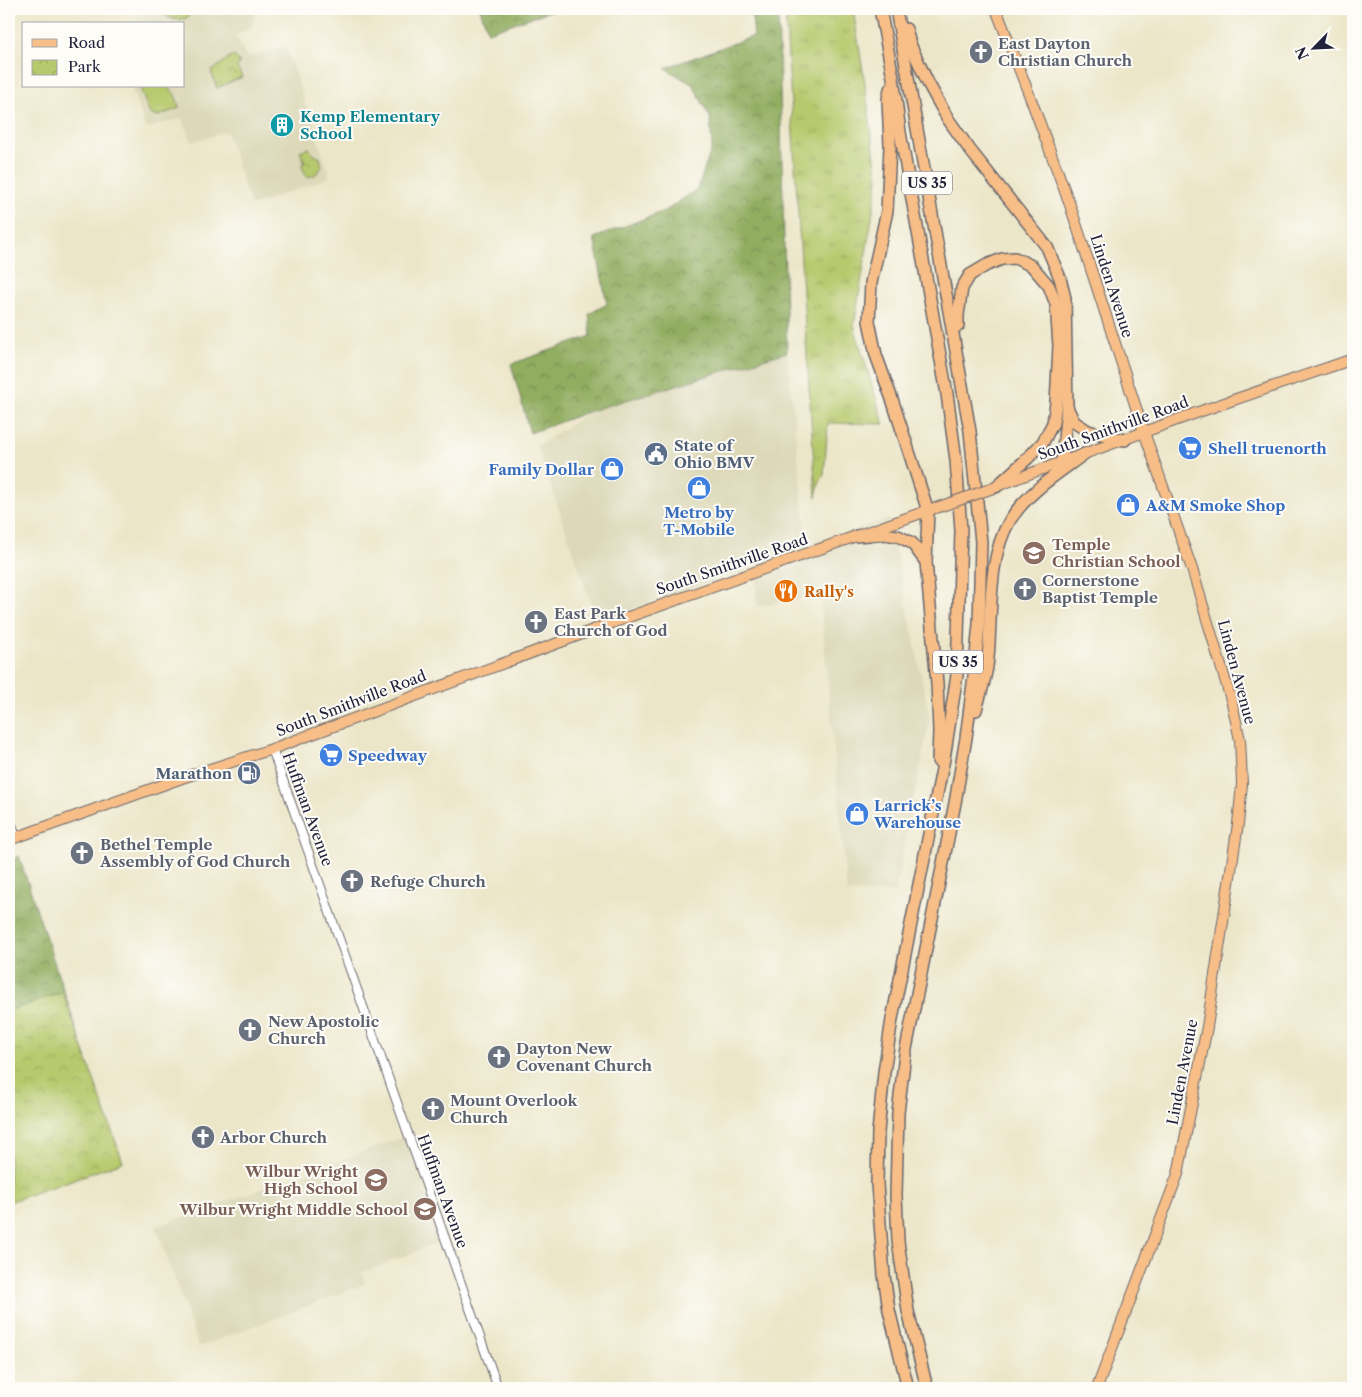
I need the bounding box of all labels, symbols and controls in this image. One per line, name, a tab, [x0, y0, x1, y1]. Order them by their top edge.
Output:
legend	[22, 22, 185, 88]
north arrow	[1290, 22, 1340, 72]
text: Road	[68, 33, 105, 52]
place label: East Dayton Christian Church	[998, 34, 1133, 70]
church icon: East Dayton Christian Church	[968, 39, 994, 65]
text: N	[1291, 44, 1313, 63]
text: Park	[68, 57, 102, 76]
place label: Kemp Elementary School	[300, 107, 441, 143]
building icon: Kemp Elementary School	[269, 112, 295, 138]
road number: US 35	[902, 172, 952, 194]
street label: Linden Avenue	[1086, 232, 1138, 340]
street label: South Smithville Road	[1035, 392, 1191, 464]
supermarket icon: Shell truenorth	[1177, 435, 1203, 461]
place label: State of Ohio BMV	[674, 436, 755, 472]
place label: Shell truenorth	[1208, 439, 1328, 458]
public building icon: State of Ohio BMV	[643, 441, 669, 467]
shop icon: Family Dollar	[599, 456, 625, 482]
place label: Family Dollar	[489, 460, 595, 479]
shop icon: Metro by T-Mobile	[686, 475, 712, 501]
shop icon: A&M Smoke Shop	[1115, 492, 1141, 518]
place label: A&M Smoke Shop	[1145, 496, 1285, 515]
place label: Metro by T-Mobile	[663, 503, 735, 539]
street label: South Smithville Road	[654, 529, 810, 599]
place label: Temple Christian School	[1052, 535, 1181, 571]
school or university icon: Temple Christian School	[1021, 540, 1047, 566]
place label: Cornerstone Baptist Temple	[1042, 571, 1158, 607]
church icon: Cornerstone Baptist Temple	[1012, 576, 1038, 602]
restaurant icon: Rally's	[773, 578, 799, 604]
place label: Rally's	[804, 582, 854, 601]
place label: East Park Church of God	[554, 604, 667, 640]
church icon: East Park Church of God	[523, 609, 549, 635]
street label: Linden Avenue	[1214, 618, 1260, 726]
road number: US 35	[933, 650, 983, 674]
street label: South Smithville Road	[273, 666, 429, 740]
supermarket icon: Speedway	[318, 742, 344, 768]
place label: Speedway	[348, 746, 428, 765]
street label: Huffman Avenue	[279, 749, 337, 869]
fuel station icon: Marathon	[236, 760, 262, 786]
place label: Marathon	[155, 764, 233, 783]
place label: Larrick’s Warehouse	[873, 796, 961, 832]
shop icon: Larrick’s Warehouse	[844, 801, 870, 827]
place label: Bethel Temple Assembly of God Church	[99, 835, 291, 871]
church icon: Bethel Temple Assembly of God Church	[69, 840, 95, 866]
church icon: Refuge Church	[339, 868, 365, 894]
place label: Refuge Church	[370, 872, 487, 891]
place label: New Apostolic Church	[268, 1012, 379, 1048]
church icon: New Apostolic Church	[237, 1017, 263, 1043]
street label: Linden Avenue	[1162, 1017, 1202, 1127]
place label: Dayton New Covenant Church	[516, 1039, 653, 1075]
church icon: Dayton New Covenant Church	[486, 1044, 512, 1070]
place label: Mount Overlook Church	[450, 1091, 578, 1127]
church icon: Mount Overlook Church	[420, 1096, 446, 1122]
church icon: Arbor Church	[190, 1124, 216, 1150]
place label: Arbor Church	[219, 1128, 328, 1147]
street label: Huffman Avenue	[414, 1131, 472, 1251]
place label: Wilbur Wright High School	[244, 1162, 358, 1198]
school or university icon: Wilbur Wright High School	[363, 1167, 389, 1193]
school or university icon: Wilbur Wright Middle School	[412, 1196, 438, 1222]
place label: Wilbur Wright Middle School	[178, 1200, 408, 1219]

